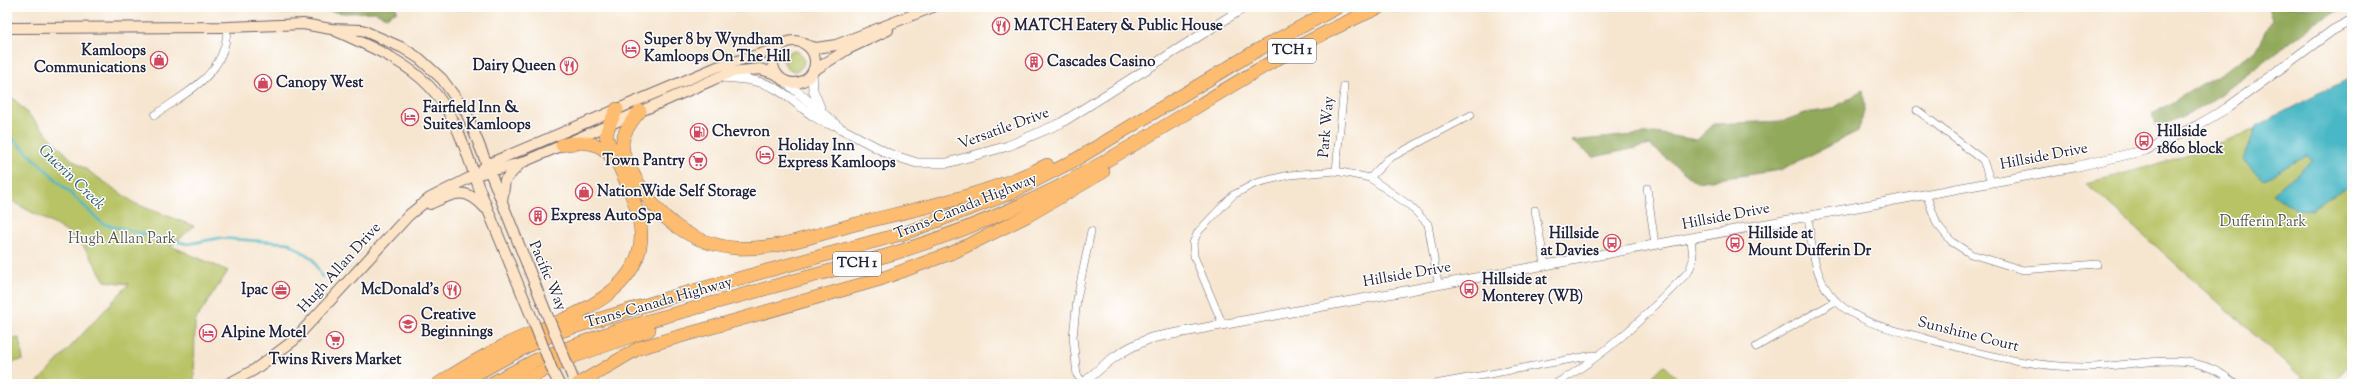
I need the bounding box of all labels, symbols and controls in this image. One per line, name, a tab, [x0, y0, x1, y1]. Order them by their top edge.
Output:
restaurant icon: MATCH Eatery & Public House	[991, 16, 1011, 36]
place label: MATCH Eatery & Public House	[1014, 16, 1223, 37]
place label: Super 8 by Wyndham Kamloops On The Hill	[644, 30, 791, 68]
hotel icon: Super 8 by Wyndham Kamloops On The Hill	[621, 39, 641, 59]
road number: TCH 1	[1268, 39, 1316, 63]
place label: Kamloops Communications	[34, 41, 146, 79]
shop icon: Kamloops Communications	[149, 50, 169, 70]
building icon: Cascades Casino	[1024, 52, 1044, 72]
place label: Cascades Casino	[1047, 52, 1155, 73]
place label: Dairy Queen	[473, 56, 556, 77]
restaurant icon: Dairy Queen	[559, 56, 579, 76]
shop icon: Canopy West	[253, 73, 273, 93]
place label: Canopy West	[276, 73, 364, 94]
street label: Park Way	[1314, 95, 1340, 159]
place label: Fairfield Inn & Suites Kamloops	[423, 98, 531, 136]
street label: Versatile Drive	[955, 103, 1053, 155]
hotel icon: Fairfield Inn & Suites Kamloops	[400, 107, 420, 127]
fuel station icon: Chevron	[689, 122, 709, 142]
place label: Chevron	[712, 122, 770, 143]
place label: Hillside 1860 block	[2157, 122, 2224, 160]
bus stop icon: Hillside 1860 block	[2134, 131, 2154, 151]
place label: Holiday Inn Express Kamloops	[778, 136, 896, 174]
street label: Hillside Drive	[1998, 138, 2090, 176]
water label: Guerin Creek	[32, 140, 110, 216]
hotel icon: Holiday Inn Express Kamloops	[755, 145, 775, 165]
place label: Town Pantry	[603, 151, 686, 172]
supermarket icon: Town Pantry	[688, 151, 708, 171]
street label: Trans-Canada Highway	[892, 169, 1041, 245]
shop icon: NationWide Self Storage	[574, 182, 594, 202]
place label: NationWide Self Storage	[597, 182, 756, 203]
street label: Hillside Drive	[1680, 198, 1772, 236]
building icon: Express AutoSpa	[528, 206, 548, 226]
place label: Express AutoSpa	[551, 206, 662, 227]
park label: Dufferin Park	[2220, 212, 2306, 233]
street label: Hugh Allan Drive	[294, 218, 386, 318]
place label: Hillside at Davies	[1540, 224, 1599, 262]
place label: Hillside at Mount Dufferin Dr	[1748, 224, 1872, 262]
park label: Hugh Allan Park	[68, 229, 176, 250]
bus stop icon: Hillside at Davies	[1602, 233, 1622, 253]
bus stop icon: Hillside at Mount Dufferin Dr	[1725, 233, 1745, 253]
street label: Pacific Way	[523, 238, 571, 315]
road number: TCH 1	[833, 252, 881, 276]
street label: Hillside Drive	[1361, 257, 1453, 293]
place label: Hillside at Monterey (WB)	[1482, 270, 1583, 308]
street label: Trans-Canada Highway	[583, 272, 735, 334]
bus stop icon: Hillside at Monterey (WB)	[1459, 279, 1479, 299]
place label: Ipac	[241, 280, 268, 301]
office icon: Ipac	[271, 280, 291, 300]
place label: McDonald's	[361, 280, 439, 301]
restaurant icon: McDonald's	[442, 280, 462, 300]
place label: Creative Beginnings	[421, 305, 493, 343]
street label: Sunshine Court	[1915, 312, 2021, 358]
school or university icon: Creative Beginnings	[398, 314, 418, 334]
hotel icon: Alpine Motel	[198, 323, 218, 343]
place label: Alpine Motel	[221, 323, 307, 344]
supermarket icon: Twins Rivers Market	[325, 330, 345, 350]
place label: Twins Rivers Market	[269, 350, 402, 371]

